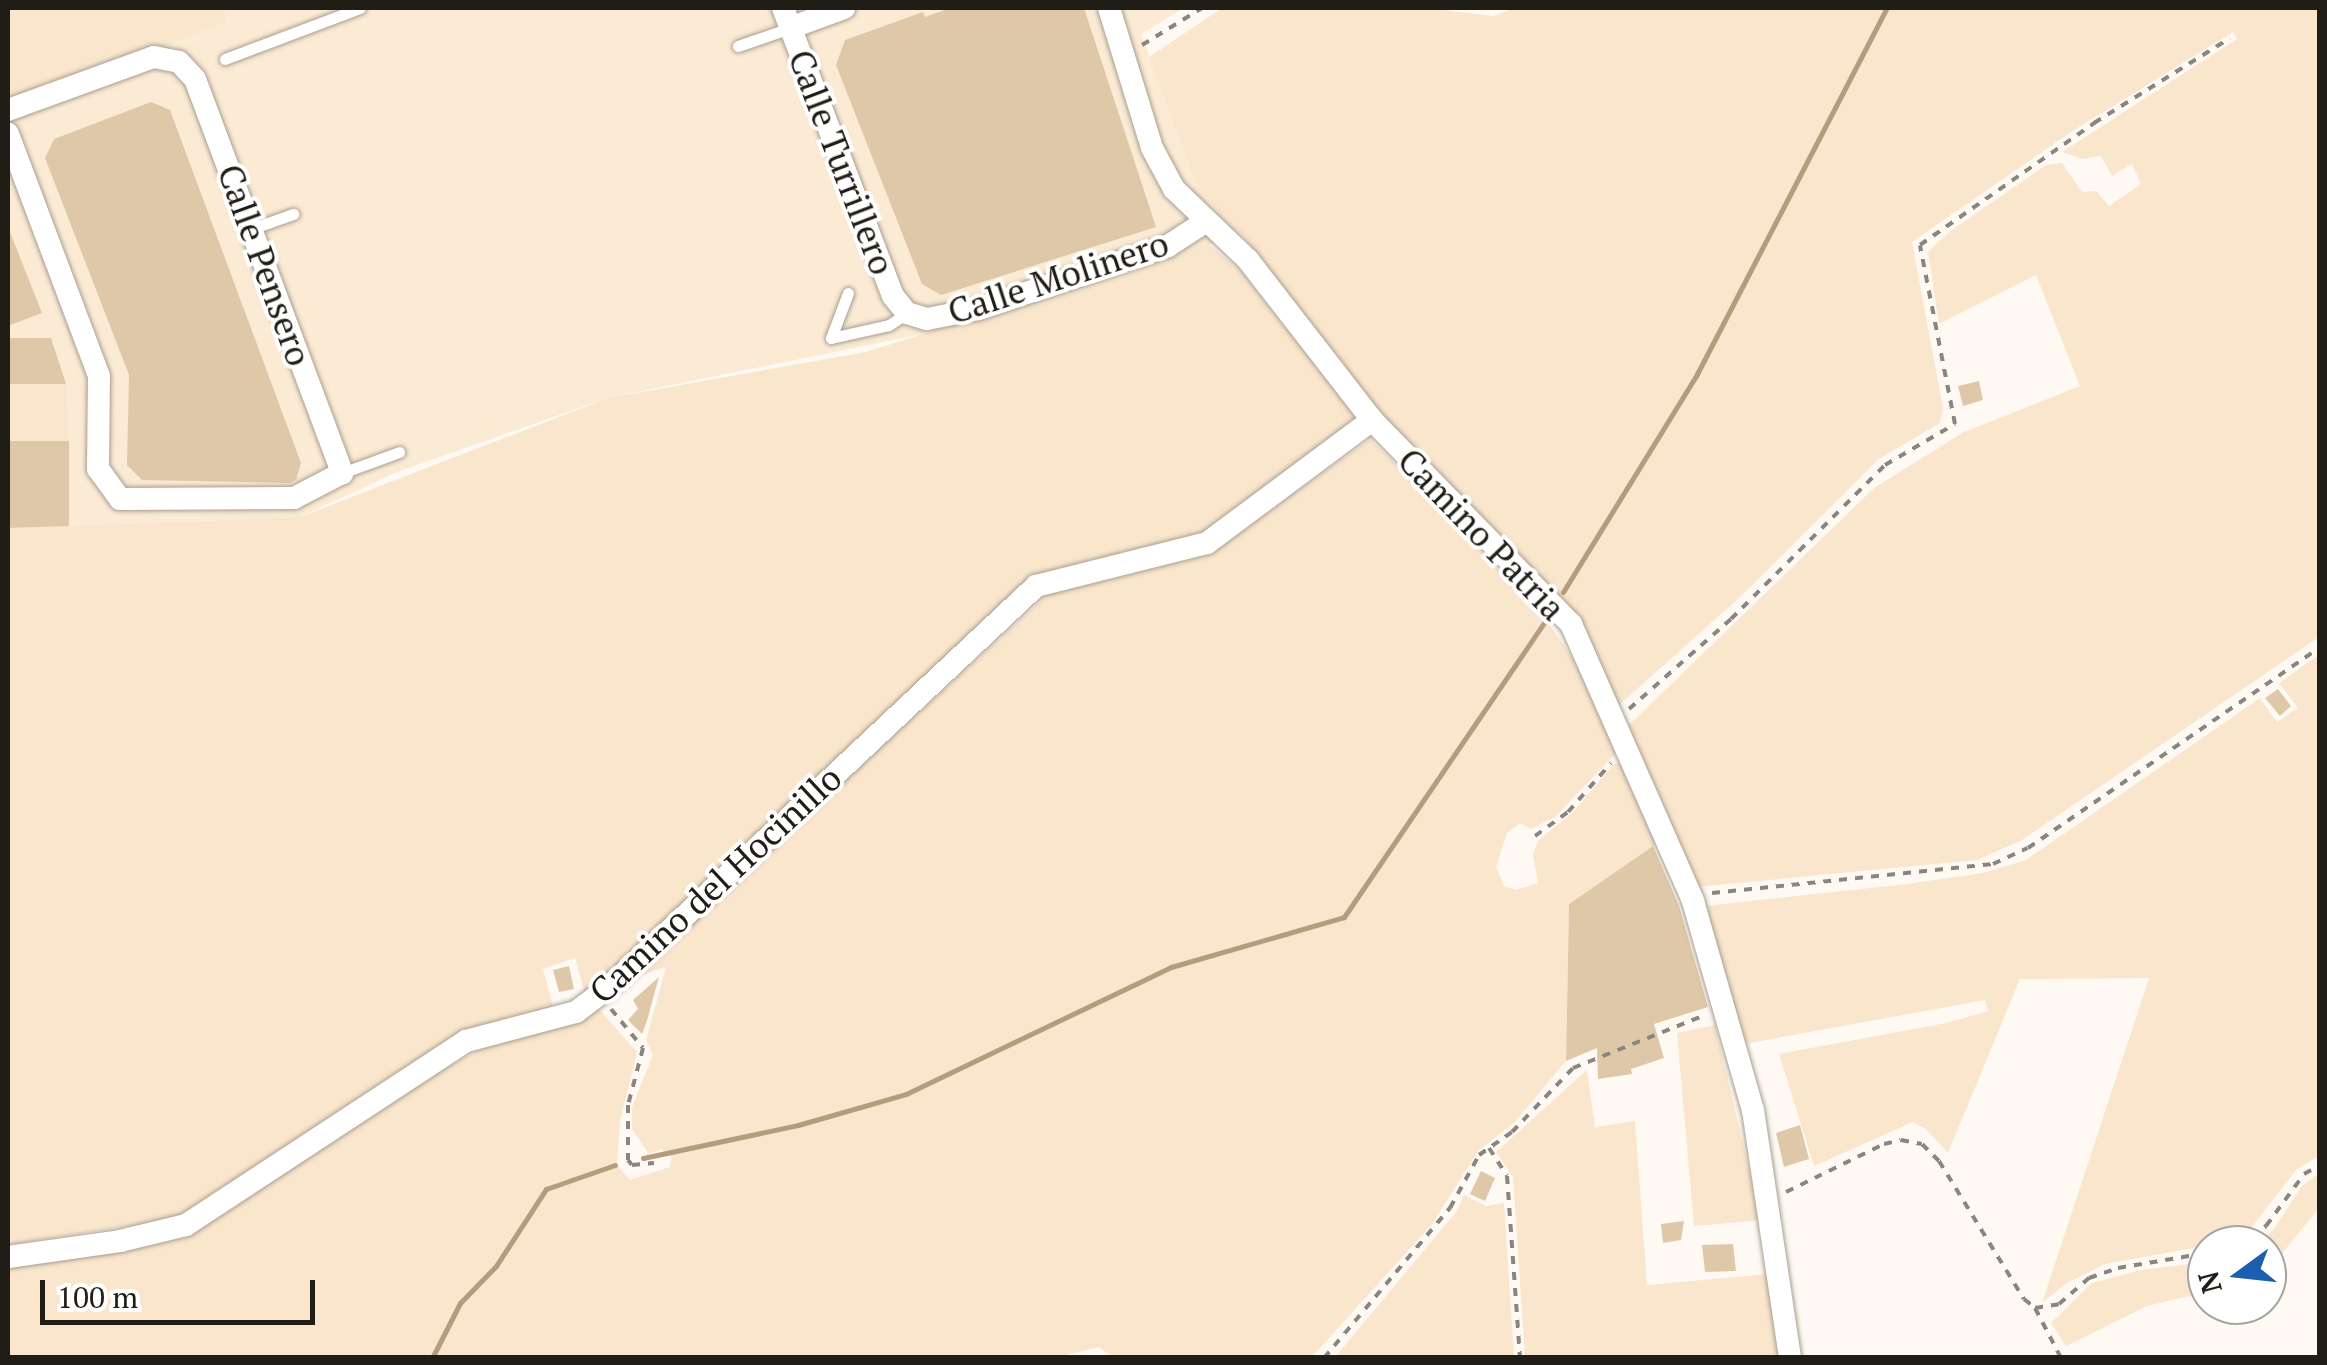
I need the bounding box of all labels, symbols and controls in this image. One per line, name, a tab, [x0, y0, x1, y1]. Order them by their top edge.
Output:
street label: Calle Turrillero	[780, 44, 904, 280]
street label: Calle Pensero	[209, 159, 321, 371]
street label: Calle Molinero	[942, 222, 1174, 332]
street label: Camino Patria	[1390, 439, 1574, 629]
street label: Camino del Hocinillo	[580, 756, 850, 1012]
north arrow	[2187, 1225, 2287, 1325]
scale bar	[45, 1260, 320, 1322]
text: N	[2189, 1267, 2230, 1297]
text: 100 m	[57, 1277, 138, 1317]

